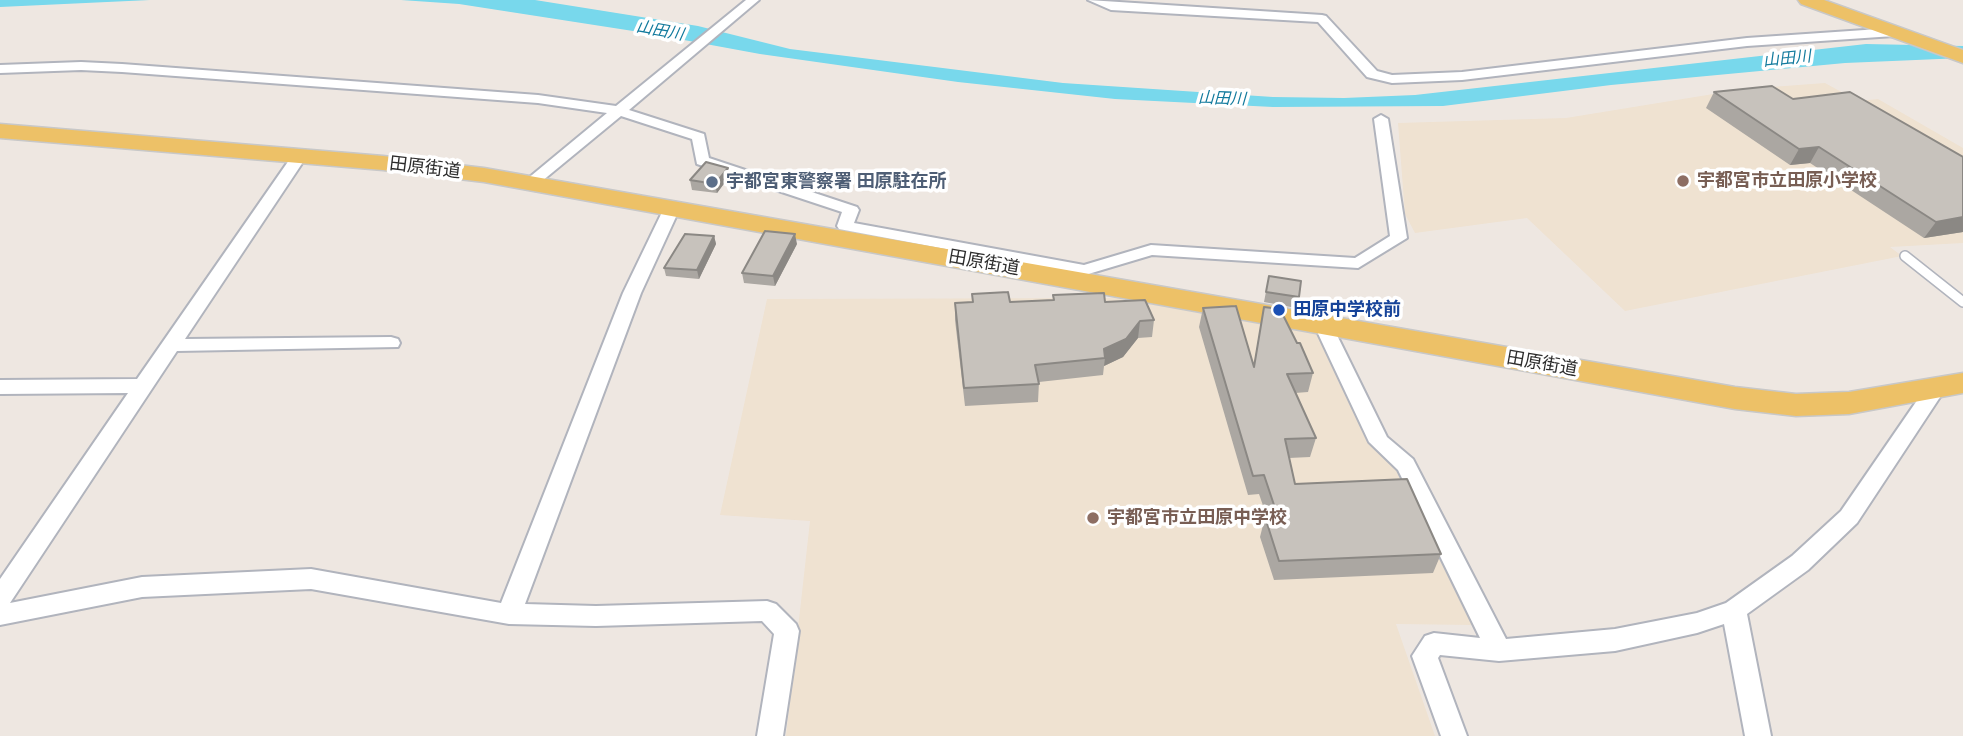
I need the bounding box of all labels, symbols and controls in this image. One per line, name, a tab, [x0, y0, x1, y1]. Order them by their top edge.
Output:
water label: 山田川	[635, 17, 685, 45]
water label: 山田川	[1762, 47, 1812, 71]
water label: 山田川	[1198, 89, 1246, 109]
street label: 田原街道	[388, 153, 462, 183]
place label: 宇都宮市立田原小学校	[1697, 170, 1877, 192]
place label: 宇都宮東警察署 田原駐在所	[726, 171, 947, 193]
marker: 宇都宮市立田原小学校	[1675, 173, 1691, 189]
marker: 宇都宮東警察署 田原駐在所	[704, 174, 720, 190]
street label: 田原街道	[947, 246, 1021, 280]
place label: 田原中学校前	[1293, 299, 1401, 321]
marker: 田原中学校前	[1271, 302, 1287, 318]
street label: 田原街道	[1505, 347, 1579, 381]
place label: 宇都宮市立田原中学校	[1107, 507, 1287, 529]
marker: 宇都宮市立田原中学校	[1085, 510, 1101, 526]

